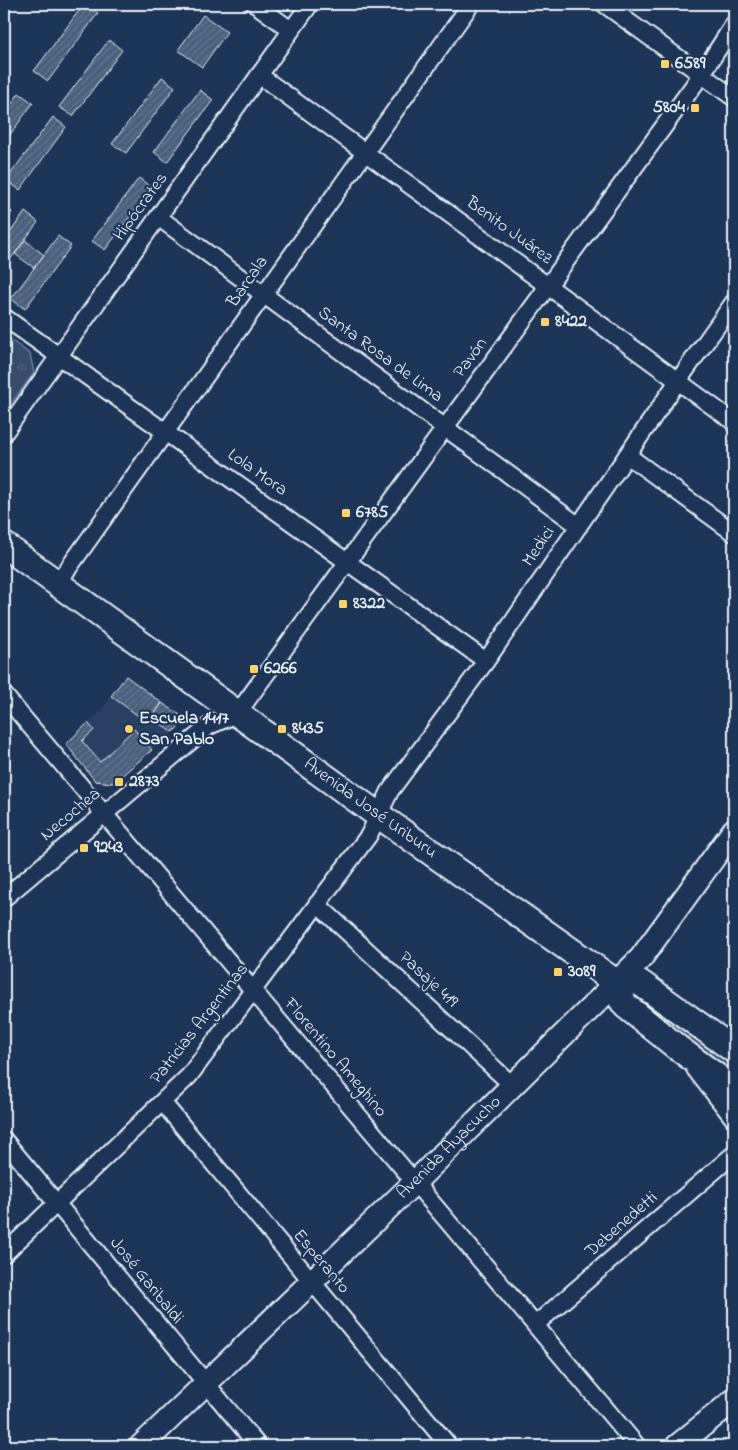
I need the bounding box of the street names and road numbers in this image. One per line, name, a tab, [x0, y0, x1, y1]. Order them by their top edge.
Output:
street label: Hipócrates	[107, 167, 175, 247]
street label: Benito Juárez	[459, 190, 558, 272]
street label: Barcala	[220, 251, 275, 314]
street label: Santa Rosa de Lima	[312, 301, 448, 409]
street label: Pavón	[447, 332, 495, 384]
street label: Lola Mora	[222, 443, 292, 503]
street label: Medici	[516, 522, 562, 572]
street label: Avenida José Uriburu	[298, 752, 442, 865]
street label: Necochea	[35, 782, 107, 848]
street label: Pasaje 419	[393, 946, 464, 1015]
street label: Patricias Argentinas	[144, 958, 256, 1091]
street label: Florentino Ameghino	[276, 992, 393, 1124]
street label: Avenida Ayacucho	[391, 1090, 508, 1206]
street label: Debenedetti	[579, 1186, 664, 1265]
street label: Esperanto	[286, 1224, 356, 1300]
street label: José Garibaldi	[103, 1232, 189, 1330]

